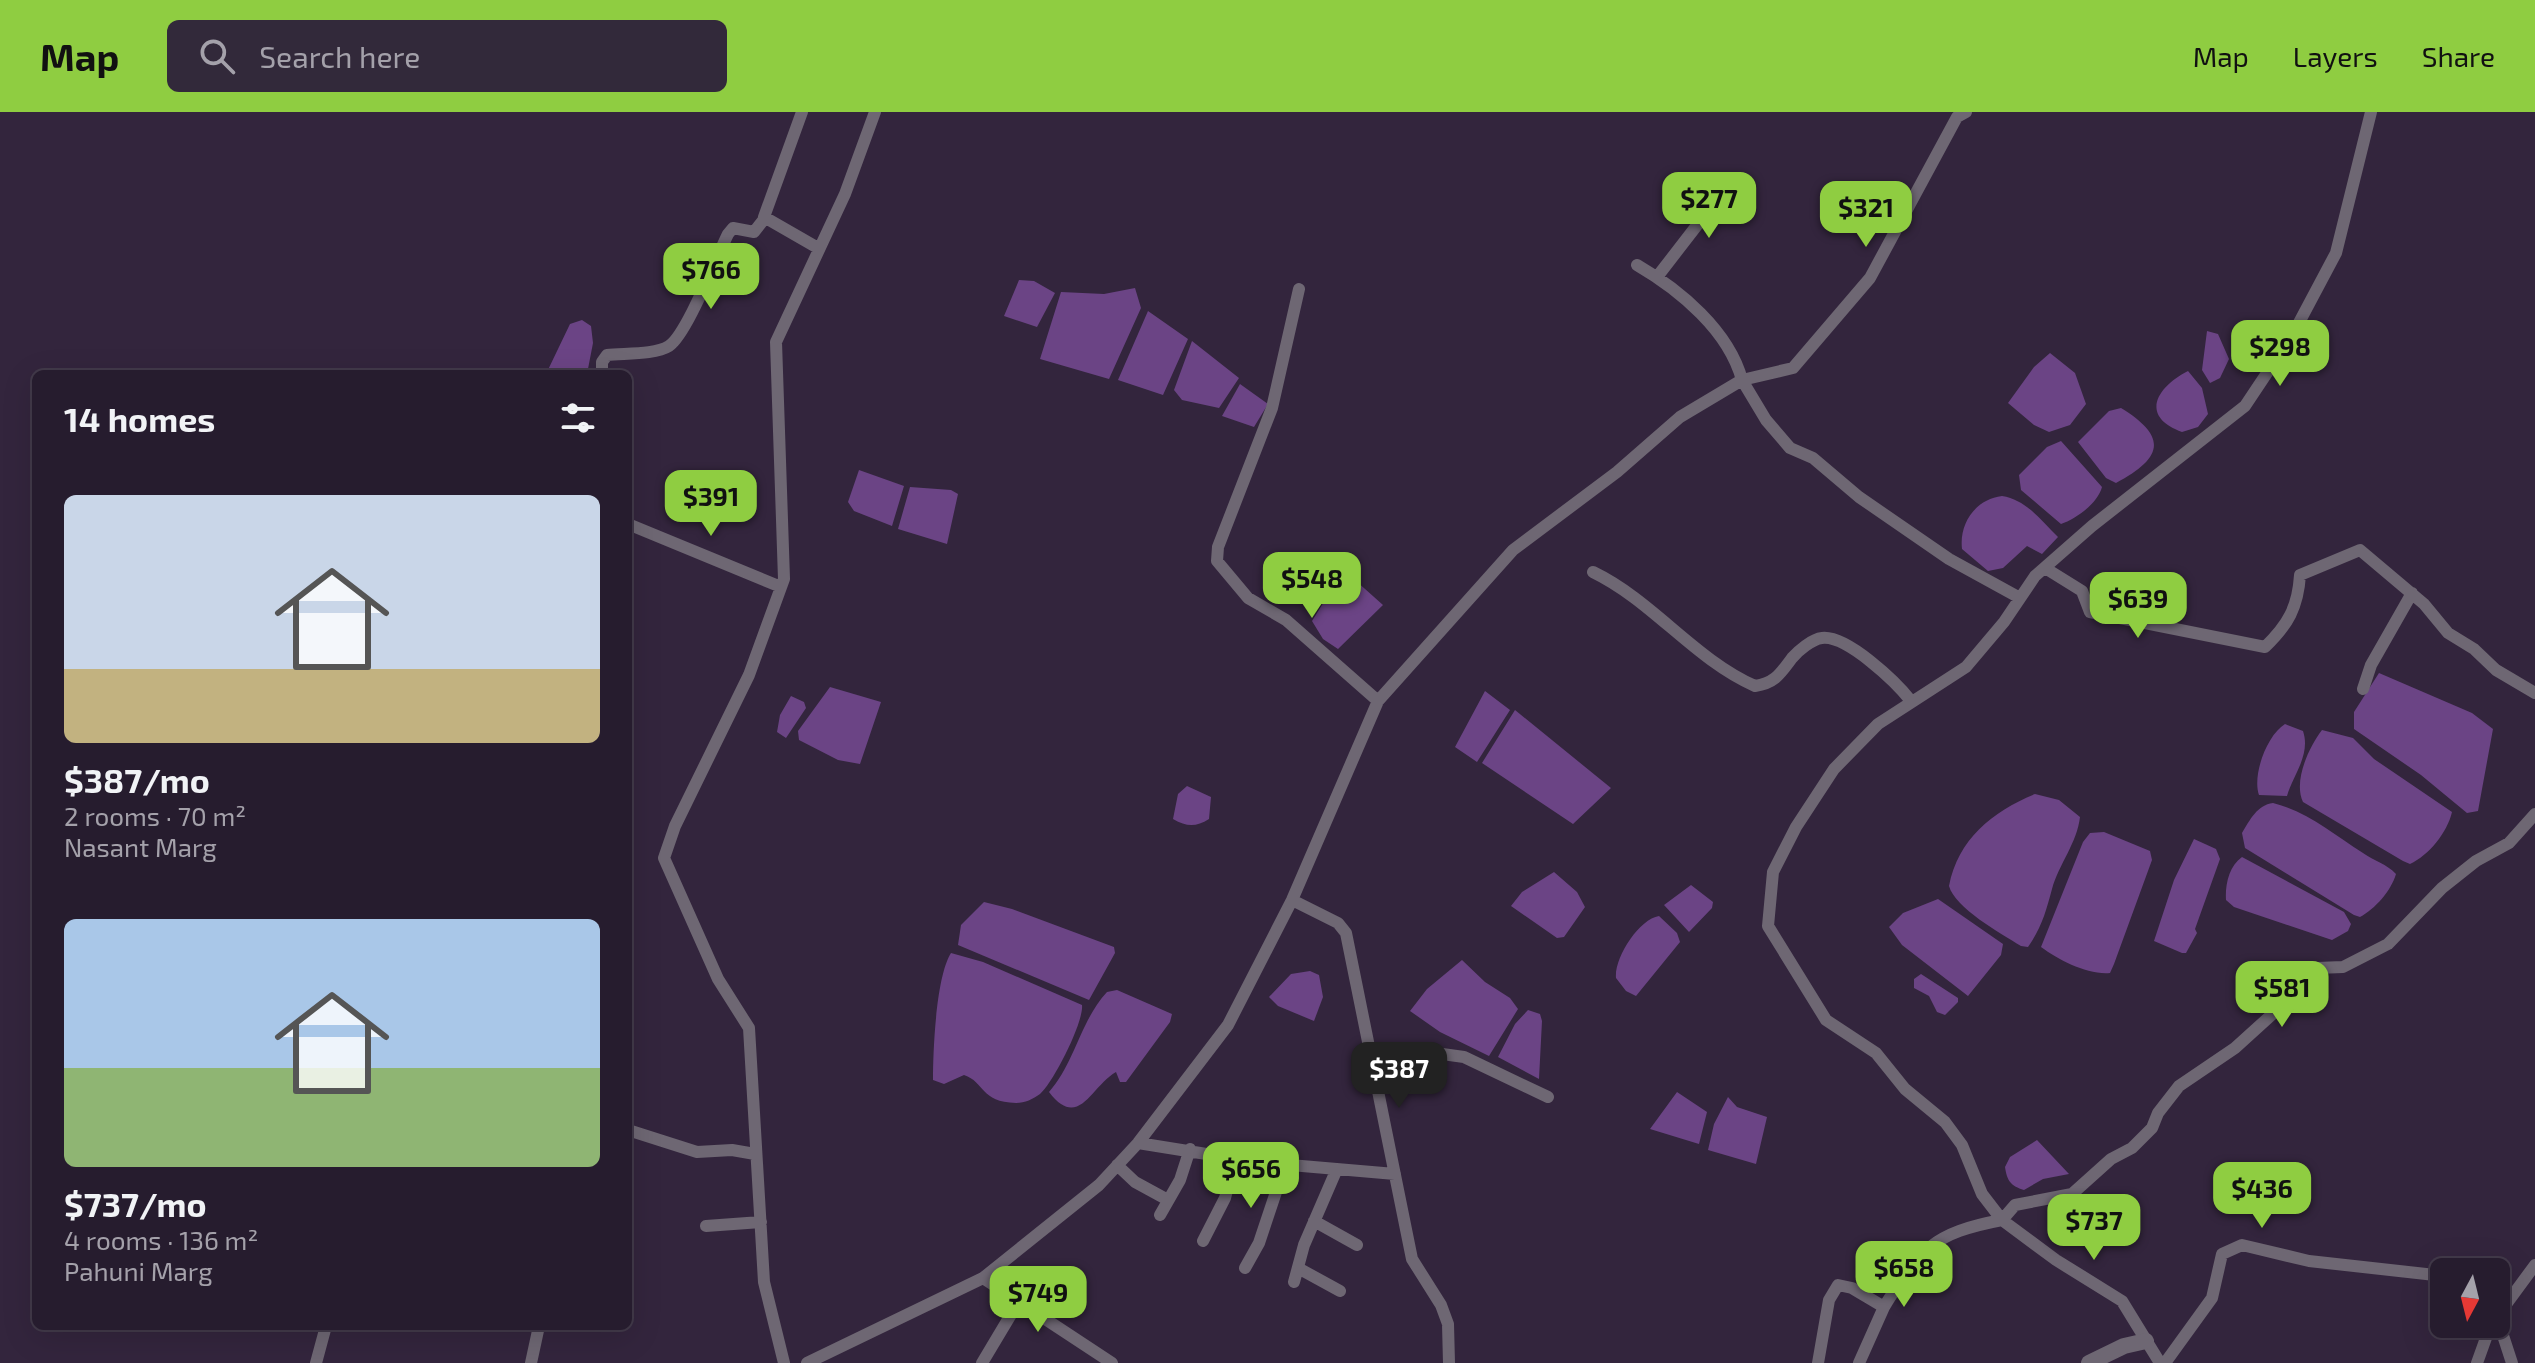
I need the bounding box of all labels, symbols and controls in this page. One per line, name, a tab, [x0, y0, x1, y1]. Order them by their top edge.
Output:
search box	[167, 20, 727, 92]
text: Map	[40, 33, 119, 79]
icon: search	[195, 34, 239, 78]
text: Search here	[259, 38, 420, 74]
text: Map	[2193, 39, 2249, 73]
text: Layers	[2293, 39, 2378, 73]
text: Share	[2422, 39, 2495, 73]
pin: $277	[1662, 172, 1756, 240]
pin: $321	[1819, 181, 1913, 249]
text: $277	[1680, 182, 1738, 213]
text: $321	[1838, 191, 1894, 222]
pin: $766	[664, 243, 758, 311]
text: $766	[681, 253, 741, 284]
pin: $298	[2233, 320, 2327, 388]
text: $298	[2249, 330, 2311, 361]
icon: filters	[556, 396, 600, 440]
text: 14 homes	[64, 398, 215, 439]
pin: $391	[664, 470, 758, 538]
text: $391	[683, 480, 739, 511]
icon: home	[260, 547, 404, 691]
pin: $548	[1265, 552, 1359, 620]
text: $548	[1281, 562, 1343, 593]
pin: $639	[2091, 572, 2185, 640]
text: $639	[2108, 582, 2168, 613]
text: $387/mo	[64, 759, 210, 800]
text: 2 rooms · 70 m²	[64, 800, 246, 831]
text: Nasant Marg	[64, 831, 217, 862]
pin: $581	[2235, 961, 2329, 1029]
icon: home	[260, 971, 404, 1115]
text: $581	[2254, 971, 2310, 1002]
pin: $387	[1352, 1042, 1446, 1110]
text: $387	[1369, 1052, 1429, 1083]
pin: $656	[1204, 1142, 1298, 1210]
text: $656	[1221, 1152, 1281, 1183]
pin: $436	[2215, 1162, 2309, 1230]
text: $436	[2231, 1172, 2293, 1203]
text: $737/mo	[64, 1183, 207, 1224]
pin: $737	[2047, 1194, 2141, 1262]
text: $737	[2065, 1204, 2123, 1235]
text: 4 rooms · 136 m²	[64, 1224, 258, 1255]
pin: $658	[1857, 1241, 1951, 1309]
text: $658	[1874, 1251, 1934, 1282]
text: Pahuni Marg	[64, 1255, 213, 1286]
north arrow	[2430, 1258, 2510, 1338]
map controls	[2430, 1258, 2510, 1338]
pin: $749	[991, 1266, 1085, 1334]
text: $749	[1008, 1276, 1068, 1307]

